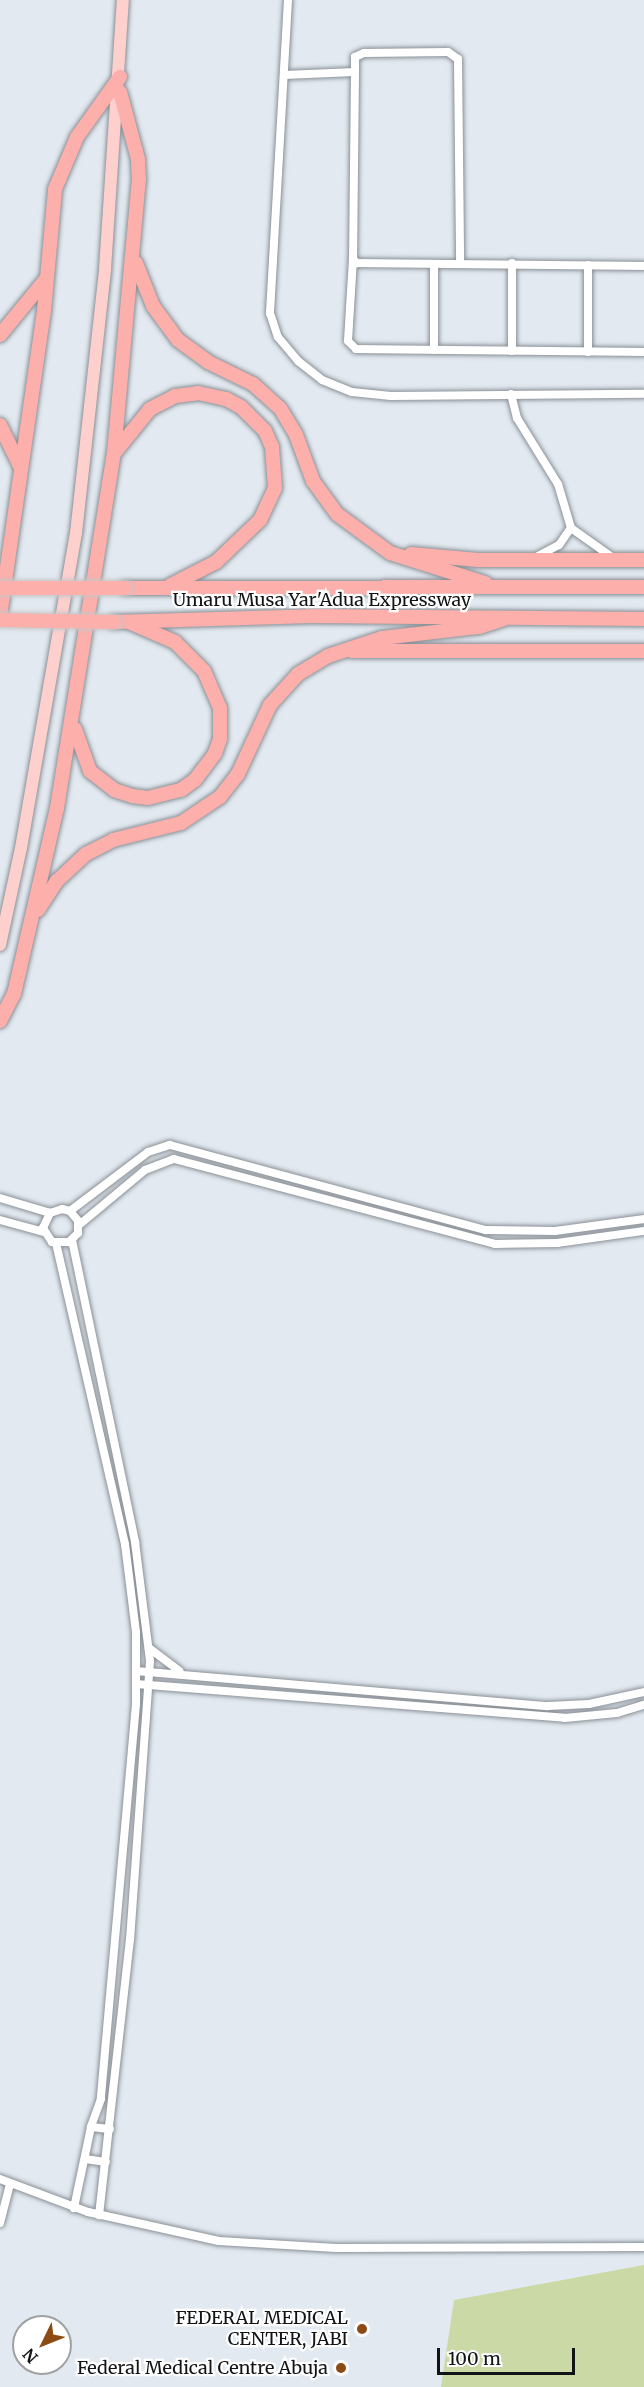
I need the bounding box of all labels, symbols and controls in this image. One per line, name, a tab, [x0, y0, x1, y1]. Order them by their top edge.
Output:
street label: Umaru Musa Yar'Adua Expressway	[173, 589, 471, 611]
place label: FEDERAL MEDICAL CENTER, JABI	[175, 2308, 348, 2350]
north arrow	[12, 2315, 72, 2375]
marker: FEDERAL MEDICAL CENTER, JABI	[353, 2320, 371, 2338]
scale bar	[440, 2336, 578, 2374]
text: N	[19, 2344, 42, 2367]
text: 100 m	[448, 2347, 501, 2370]
place label: Federal Medical Centre Abuja	[77, 2357, 328, 2379]
marker: Federal Medical Centre Abuja	[332, 2359, 350, 2377]

